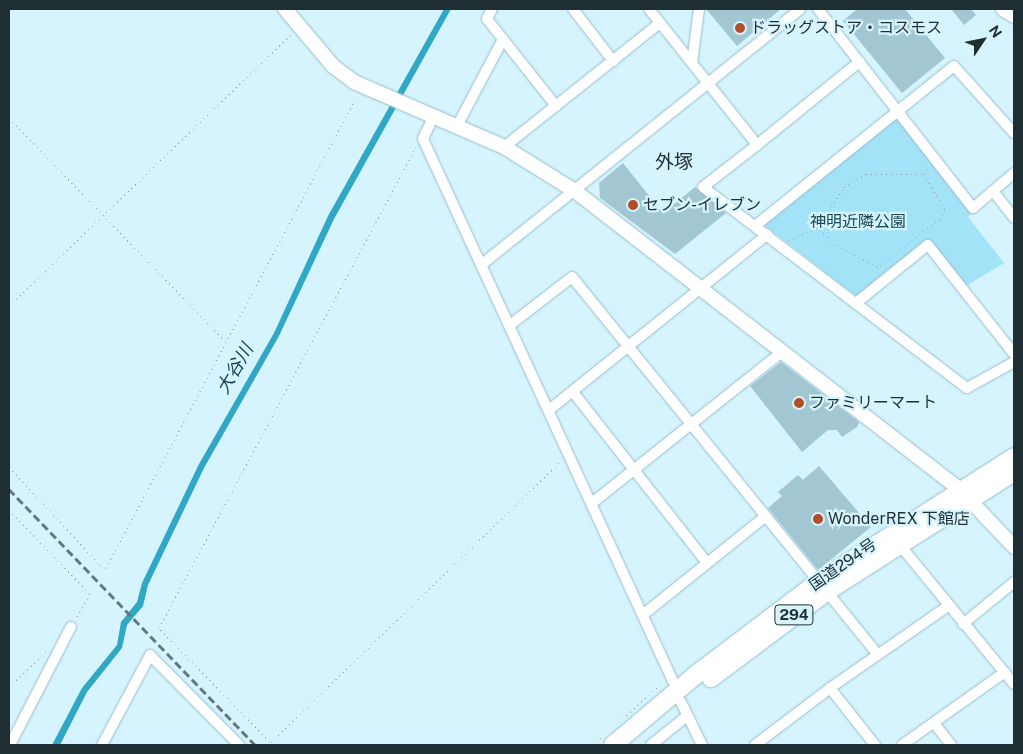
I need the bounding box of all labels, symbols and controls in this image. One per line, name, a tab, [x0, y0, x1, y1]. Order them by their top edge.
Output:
north arrow	[958, 15, 1008, 65]
place label: ドラッグストア・コスモス	[750, 18, 942, 38]
marker: ドラッグストア・コスモス	[734, 22, 746, 34]
text: N	[986, 23, 1005, 41]
district label: 外塚	[655, 151, 693, 173]
place label: セブン-イレブン	[643, 195, 761, 215]
marker: セブン-イレブン	[627, 199, 639, 211]
park label: 神明近隣公園	[810, 212, 906, 232]
water label: 大谷川	[212, 340, 258, 398]
place label: ファミリーマート	[809, 393, 937, 413]
marker: ファミリーマート	[793, 397, 805, 409]
place label: WonderREX 下館店	[828, 509, 970, 529]
marker: WonderREX 下館店	[812, 513, 824, 525]
street label: 国道294号	[806, 535, 880, 595]
road number: 294	[774, 602, 814, 628]

